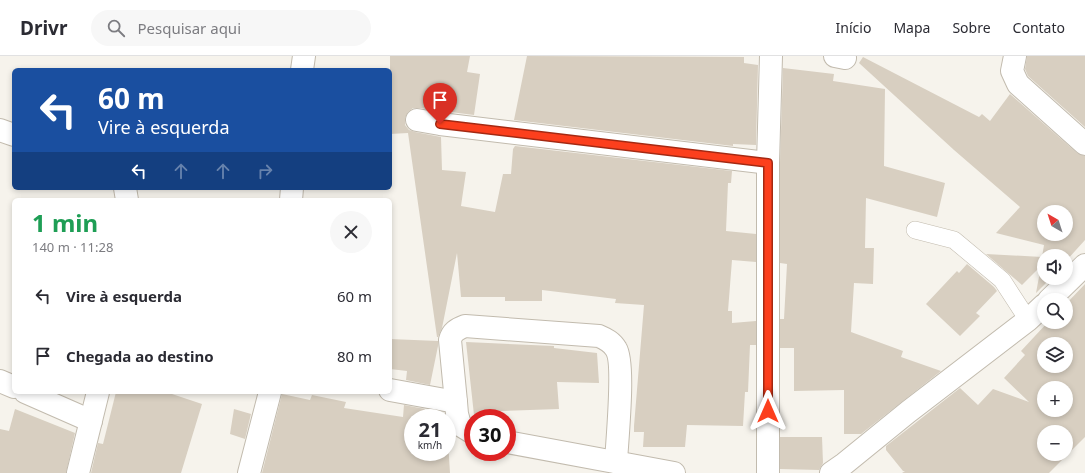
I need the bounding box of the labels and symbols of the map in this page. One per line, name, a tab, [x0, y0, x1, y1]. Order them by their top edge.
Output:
pin	[423, 83, 457, 124]
north arrow	[1037, 205, 1073, 241]
position arrow	[747, 390, 789, 432]
speed limit sign: 30	[464, 409, 516, 461]

